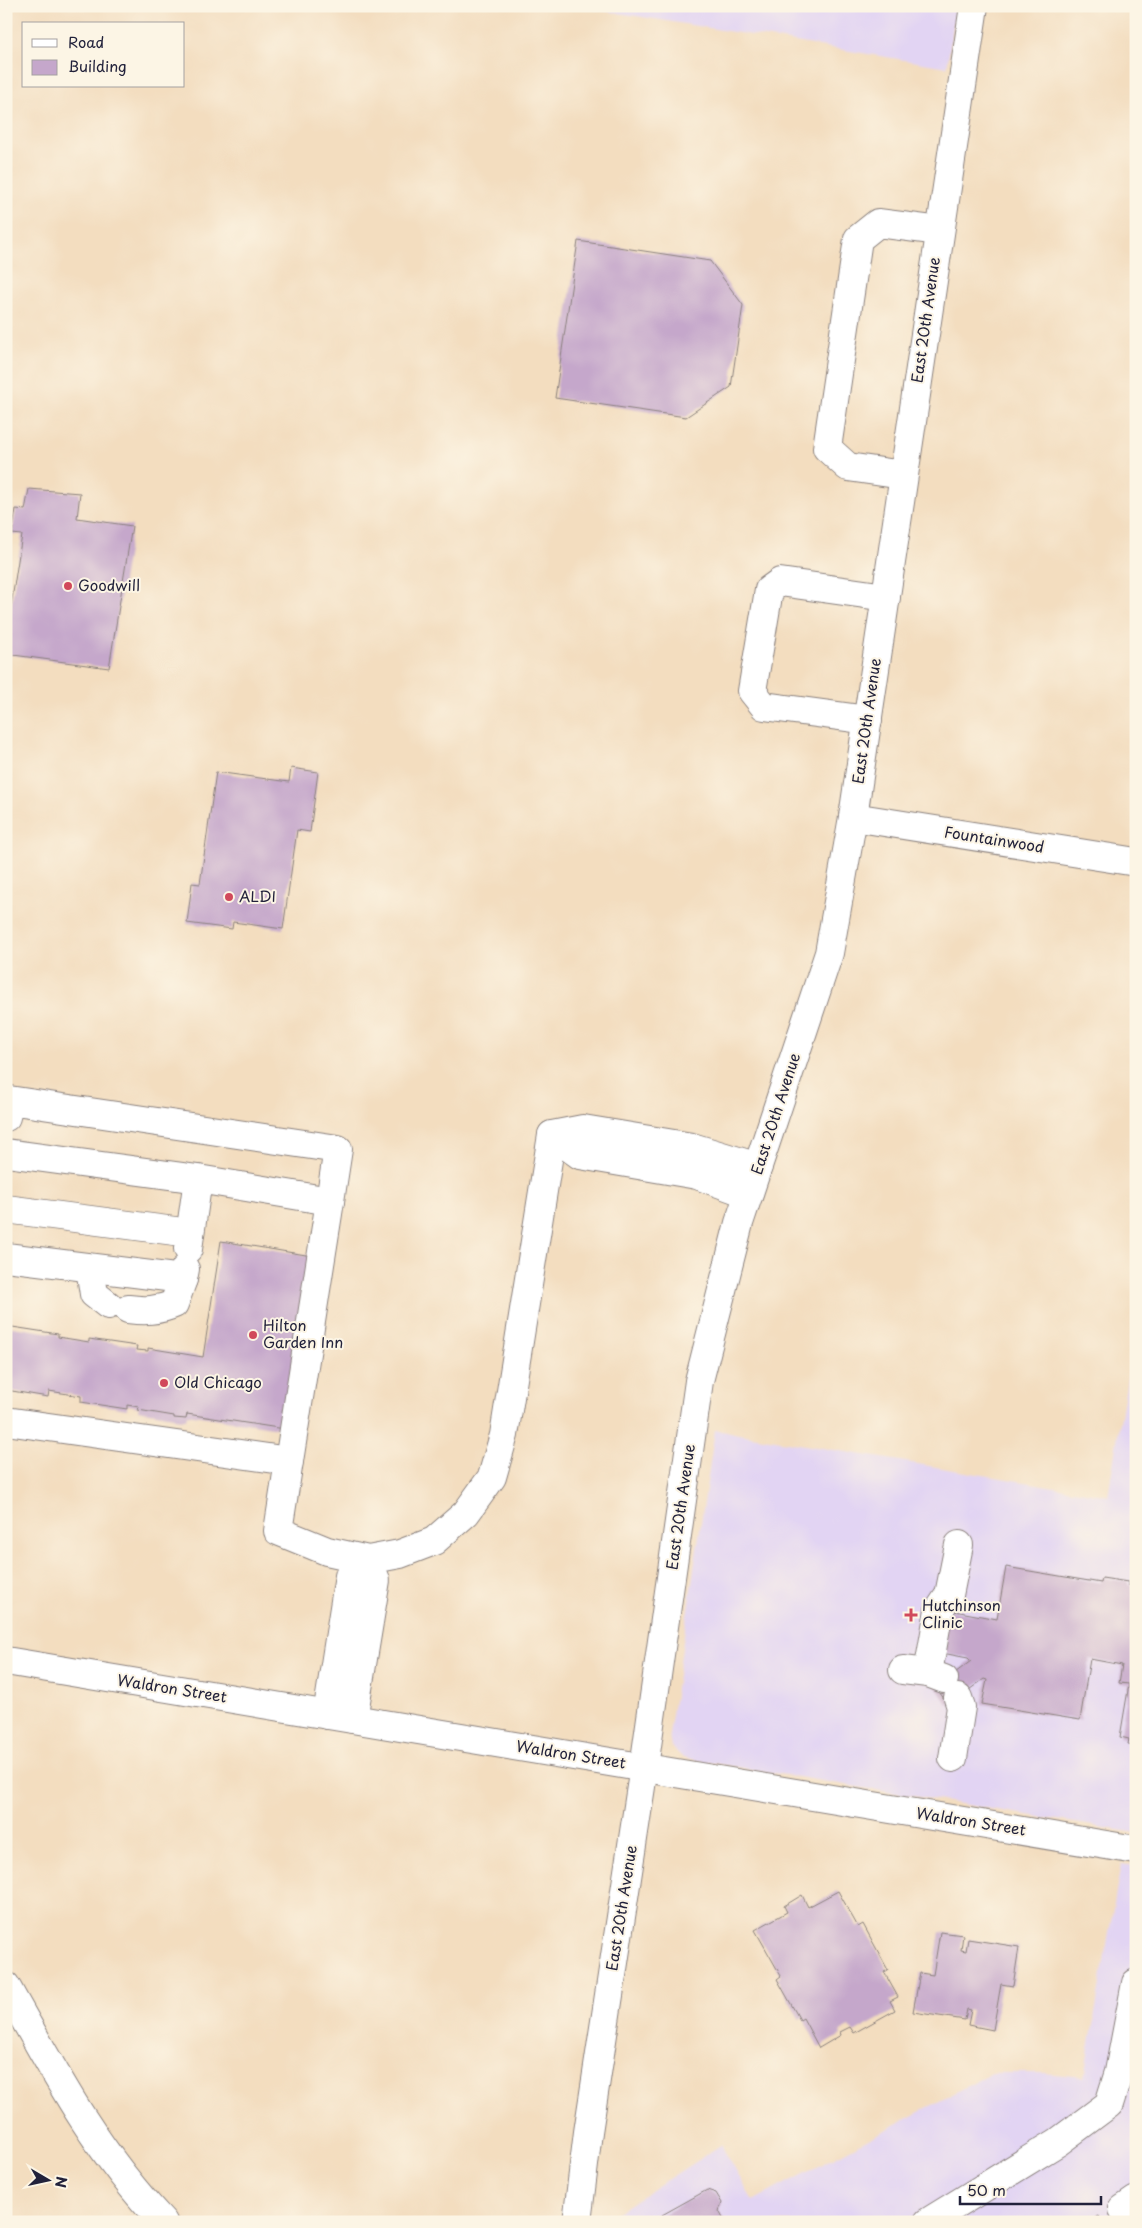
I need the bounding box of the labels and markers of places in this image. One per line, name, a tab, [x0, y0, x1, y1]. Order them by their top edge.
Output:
place label: Goodwill	[78, 573, 140, 596]
marker: Goodwill	[62, 580, 74, 592]
place label: ALDI	[239, 884, 276, 907]
marker: ALDI	[223, 891, 235, 903]
place label: Hilton Garden Inn	[263, 1313, 343, 1353]
marker: Hilton Garden Inn	[247, 1329, 259, 1341]
place label: Old Chicago	[174, 1370, 262, 1393]
marker: Old Chicago	[158, 1377, 170, 1389]
place label: Hutchinson Clinic	[922, 1593, 1001, 1633]
marker: Hutchinson Clinic	[904, 1608, 918, 1622]

